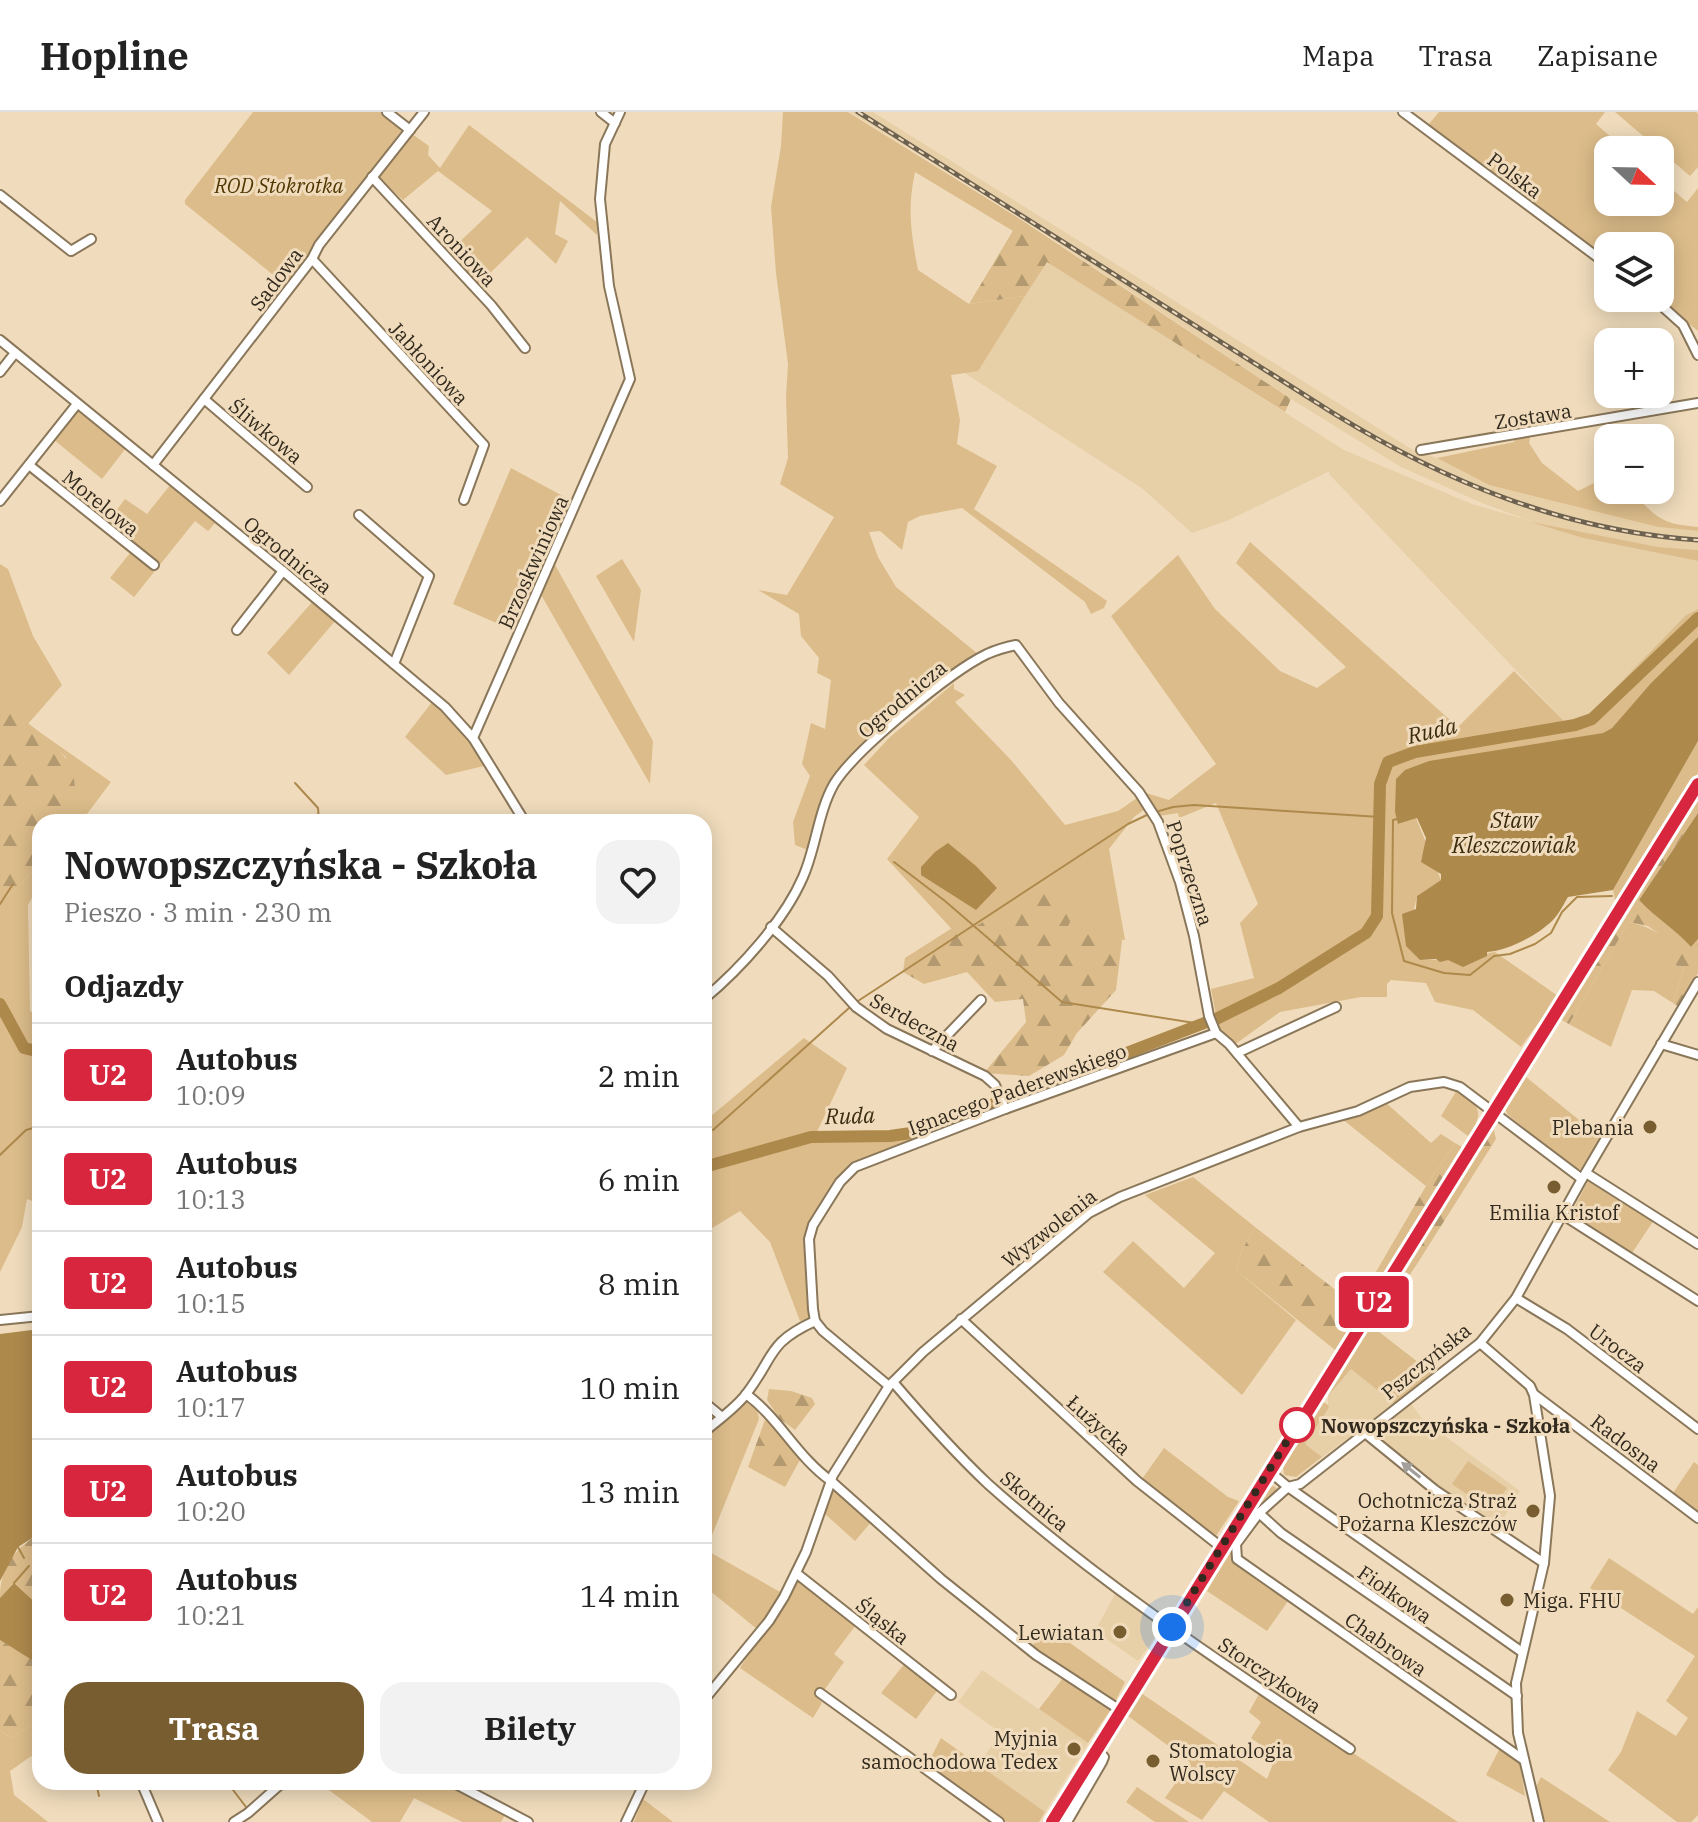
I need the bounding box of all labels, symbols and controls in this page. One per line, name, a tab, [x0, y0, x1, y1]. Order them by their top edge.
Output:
text: Hopline	[40, 31, 189, 80]
text: Mapa	[1302, 37, 1375, 74]
text: Trasa	[1419, 37, 1493, 74]
text: Zapisane	[1537, 37, 1658, 74]
north arrow	[1594, 136, 1674, 216]
map controls	[1594, 136, 1674, 504]
street label: Polska	[1482, 146, 1548, 204]
park label: ROD Stokrotka	[214, 172, 344, 199]
street label: Aroniowa	[421, 208, 503, 292]
button: layers	[1594, 232, 1674, 312]
street label: Sadowa	[243, 242, 309, 316]
street label: Jabłoniowa	[383, 315, 475, 411]
button: +	[1594, 328, 1674, 408]
street label: Śliwkowa	[223, 392, 309, 470]
street label: Zostawa	[1493, 397, 1574, 435]
button: −	[1594, 424, 1674, 504]
street label: Morelowa	[57, 464, 145, 542]
street label: Brzoskwiniowa	[492, 491, 575, 633]
street label: Ogrodnicza	[238, 510, 338, 600]
street label: Ogrodnicza	[852, 654, 952, 744]
water label: Ruda	[1403, 710, 1460, 750]
water label: Staw Kleszczowiak	[1451, 805, 1576, 859]
street label: Poprzeczna	[1160, 817, 1220, 929]
text: Nowopszczyńska - Szkoła	[64, 840, 538, 889]
button: heart	[596, 840, 680, 924]
text: Pieszo · 3 min · 230 m	[64, 895, 332, 929]
text: Odjazdy	[64, 966, 184, 1005]
street label: Serdeczna	[865, 986, 965, 1058]
street label: Ignacego Paderewskiego	[904, 1037, 1130, 1141]
text: Autobus	[176, 1039, 298, 1078]
text: U2	[89, 1056, 127, 1093]
text: 2 min	[598, 1056, 680, 1095]
text: 10:09	[176, 1078, 246, 1112]
water label: Ruda	[824, 1100, 876, 1130]
place label: Plebania	[1552, 1114, 1634, 1141]
marker: Plebania	[1641, 1118, 1659, 1136]
text: Autobus	[176, 1143, 298, 1182]
text: U2	[89, 1160, 127, 1197]
text: 6 min	[598, 1160, 680, 1199]
marker: Emilia Kristof	[1545, 1178, 1563, 1196]
text: 10:13	[176, 1182, 246, 1216]
street label: Wyzwolenia	[996, 1182, 1102, 1274]
place label: Emilia Kristof	[1489, 1199, 1620, 1226]
text: Autobus	[176, 1247, 298, 1286]
text: U2	[89, 1264, 127, 1301]
text: 8 min	[598, 1264, 680, 1303]
line badge: U2	[1338, 1276, 1410, 1328]
text: U2	[1355, 1283, 1393, 1320]
text: 10:15	[176, 1286, 246, 1320]
street label: Pszczyńska	[1376, 1317, 1476, 1405]
street label: Urocza	[1583, 1317, 1653, 1379]
text: Autobus	[176, 1351, 298, 1390]
text: U2	[89, 1368, 127, 1405]
text: 10 min	[580, 1368, 680, 1407]
street label: Łużycka	[1061, 1389, 1137, 1461]
text: 10:17	[176, 1390, 246, 1424]
marker: Nowopszczyńska - Szkoła	[1280, 1408, 1314, 1442]
street label: Radosna	[1585, 1408, 1667, 1478]
place label: Nowopszczyńska - Szkoła	[1321, 1412, 1570, 1439]
text: Autobus	[176, 1455, 298, 1494]
one-way arrow	[1401, 1463, 1421, 1479]
street label: Skotnica	[995, 1464, 1075, 1538]
text: U2	[89, 1472, 127, 1509]
text: 13 min	[580, 1472, 680, 1511]
place label: Ochotnicza Straż Pożarna Kleszczów	[1338, 1487, 1517, 1537]
text: 10:20	[176, 1494, 246, 1528]
marker: Ochotnicza Straż Pożarna Kleszczów	[1524, 1502, 1542, 1520]
text: Autobus	[176, 1559, 298, 1598]
street label: Fiołkowa	[1353, 1559, 1437, 1629]
text: U2	[89, 1576, 127, 1613]
text: 14 min	[580, 1576, 680, 1615]
place label: Miga. FHU	[1523, 1587, 1621, 1614]
marker: Miga. FHU	[1498, 1591, 1516, 1609]
street label: Śląska	[851, 1592, 915, 1650]
text: 10:21	[176, 1598, 246, 1632]
street label: Chabrowa	[1340, 1606, 1432, 1682]
your location	[1152, 1607, 1192, 1647]
place label: Lewiatan	[1018, 1619, 1104, 1646]
marker: Lewiatan	[1111, 1623, 1129, 1641]
street label: Storczykowa	[1213, 1631, 1327, 1719]
button: Trasa	[64, 1682, 364, 1774]
button: Bilety	[380, 1682, 680, 1774]
place label: Myjnia samochodowa Tedex	[861, 1725, 1058, 1775]
place label: Stomatologia Wolscy	[1169, 1737, 1293, 1787]
marker: Myjnia samochodowa Tedex	[1065, 1740, 1083, 1758]
marker: Stomatologia Wolscy	[1144, 1752, 1162, 1770]

